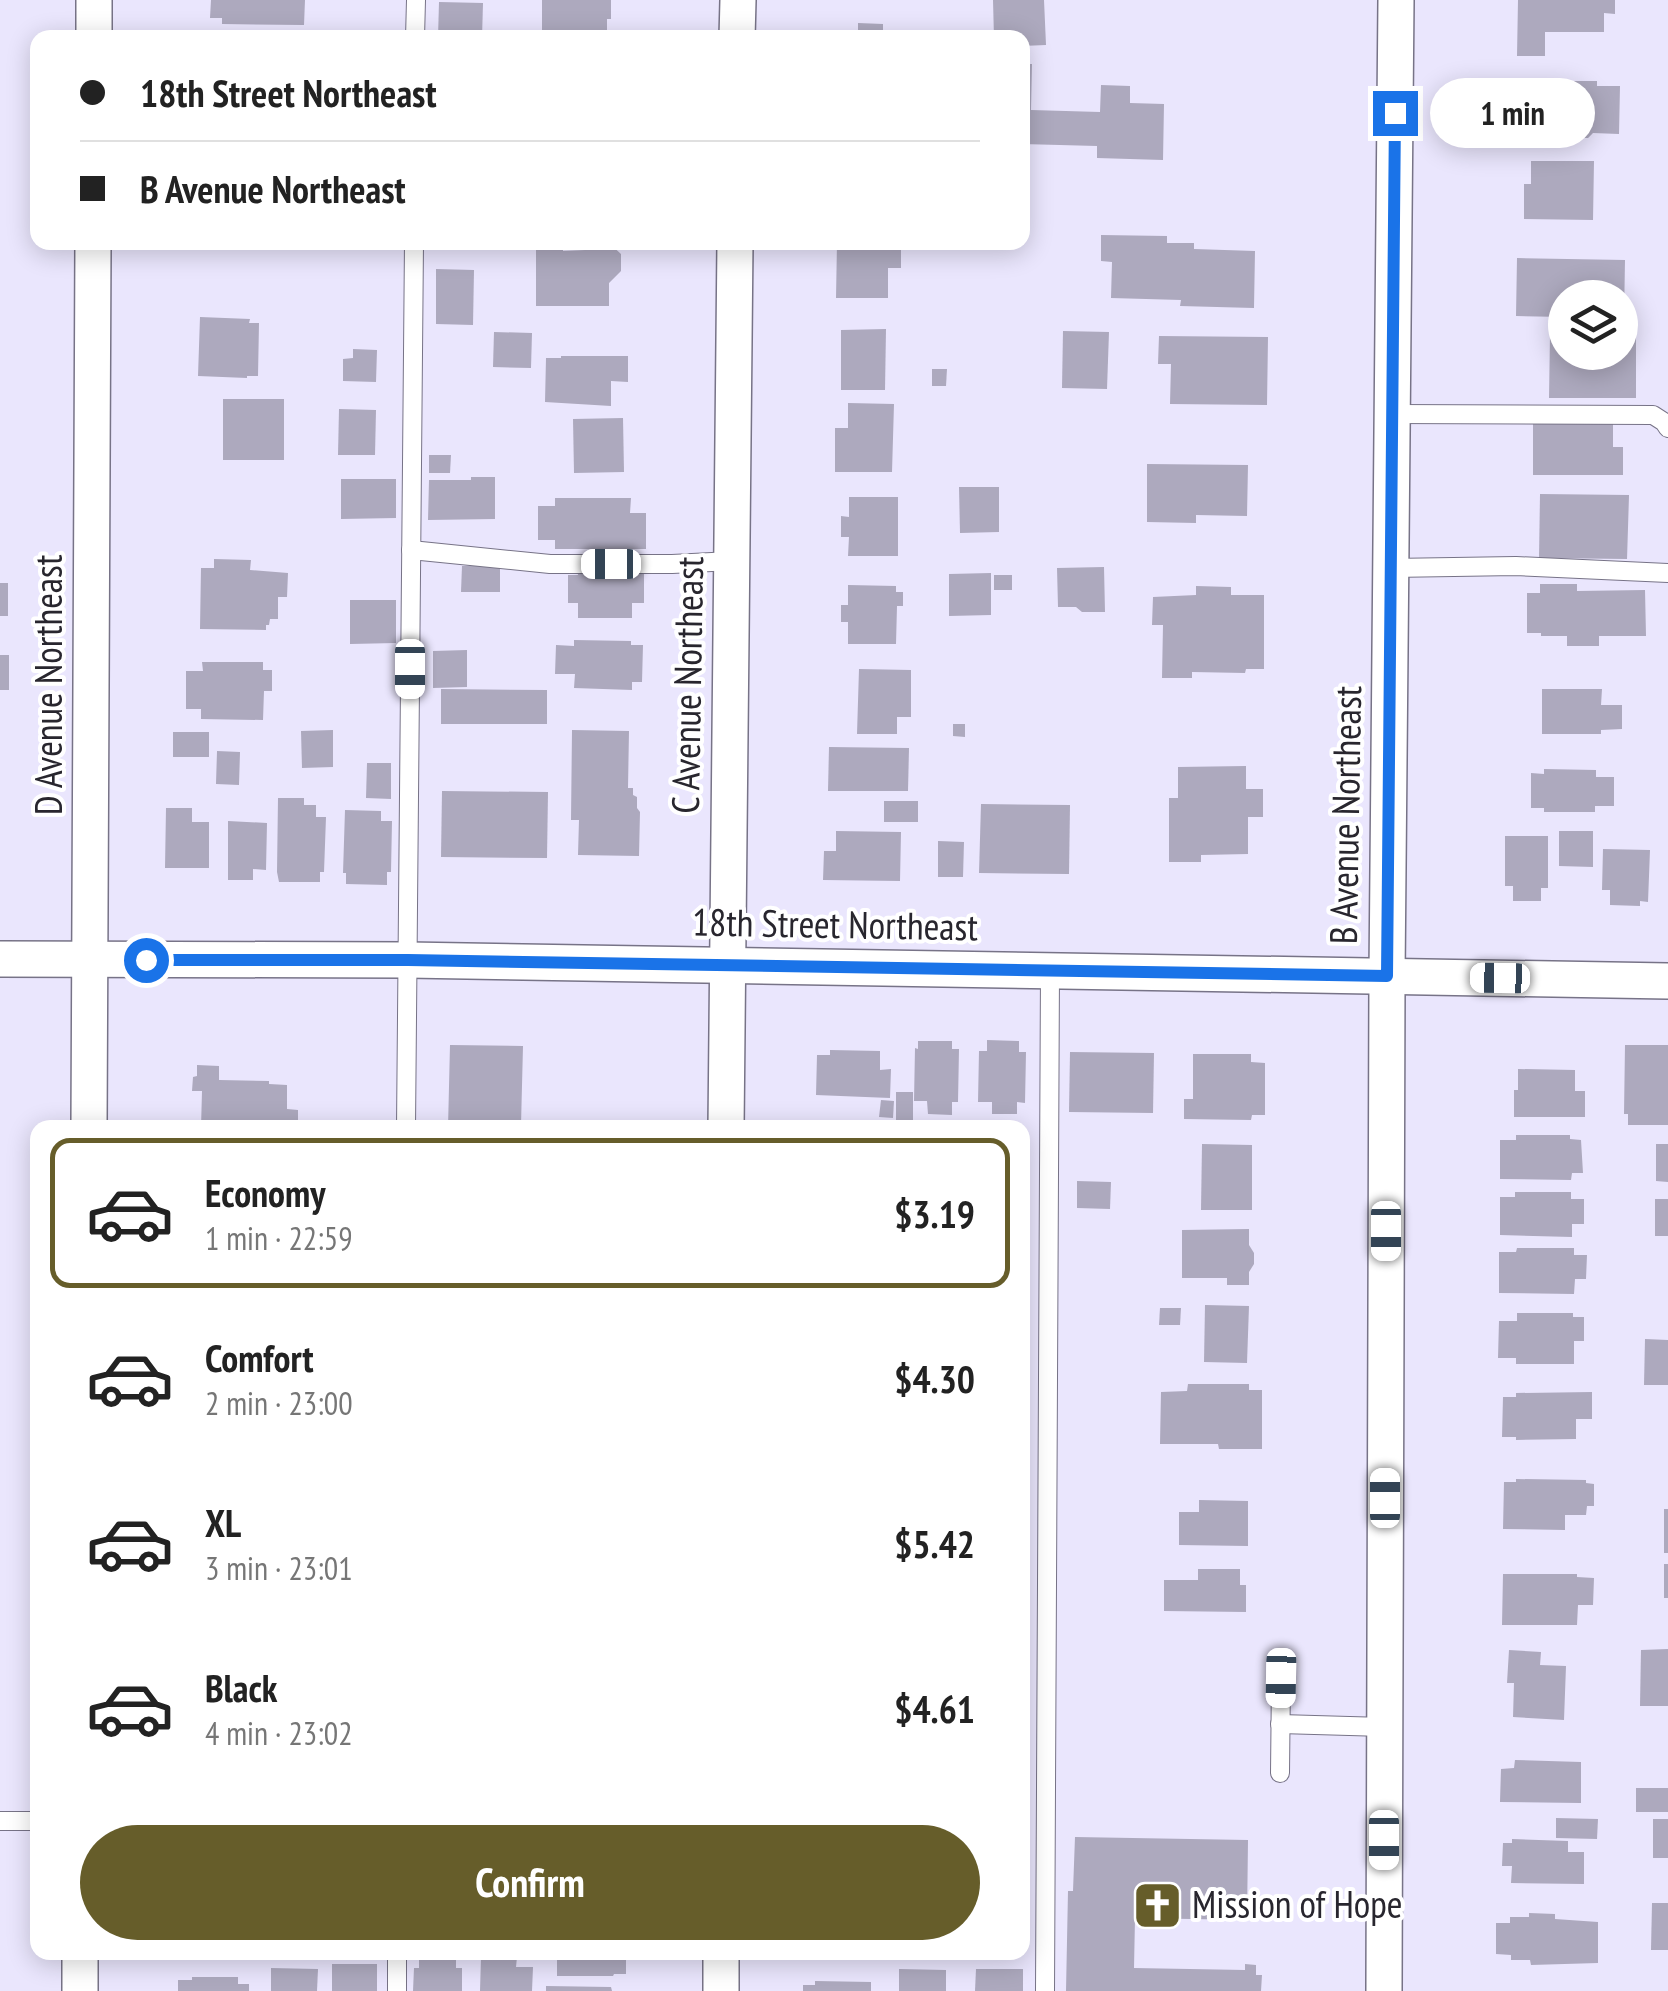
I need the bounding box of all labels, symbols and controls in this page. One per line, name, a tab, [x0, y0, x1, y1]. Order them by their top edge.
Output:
text: 18th Street Northeast	[140, 68, 436, 117]
callout: 1 min	[1430, 78, 1595, 148]
route end	[1373, 91, 1418, 136]
text: 1 min	[1480, 92, 1545, 134]
text: B Avenue Northeast	[140, 164, 406, 213]
map controls	[1548, 280, 1638, 370]
button: layers	[1548, 280, 1638, 370]
car	[581, 549, 641, 579]
street label: D Avenue Northeast	[23, 554, 72, 815]
street label: C Avenue Northeast	[660, 556, 713, 814]
car	[395, 639, 425, 699]
street label: B Avenue Northeast	[1318, 685, 1371, 945]
street label: 18th Street Northeast	[692, 897, 979, 950]
route start	[124, 938, 169, 983]
car	[1470, 962, 1530, 994]
icon: car	[85, 1168, 175, 1258]
text: Economy	[205, 1168, 325, 1217]
text: $3.19	[894, 1189, 975, 1238]
car	[1371, 1201, 1401, 1261]
text: 1 min · 22:59	[205, 1217, 353, 1259]
icon: car	[85, 1333, 175, 1423]
text: Comfort	[205, 1333, 314, 1382]
text: $4.30	[894, 1354, 975, 1403]
text: 2 min · 23:00	[205, 1382, 353, 1424]
car	[1370, 1468, 1400, 1528]
icon: car	[85, 1498, 175, 1588]
text: XL	[205, 1498, 241, 1547]
text: $5.42	[894, 1519, 975, 1568]
text: 3 min · 23:01	[205, 1547, 353, 1589]
car	[1265, 1648, 1297, 1708]
icon: car	[85, 1663, 175, 1753]
text: Black	[205, 1663, 278, 1712]
text: $4.61	[894, 1684, 975, 1733]
text: 4 min · 23:02	[205, 1712, 353, 1754]
car	[1369, 1810, 1399, 1870]
button: Confirm	[80, 1825, 980, 1940]
church icon: Mission of Hope	[1131, 1879, 1183, 1931]
place label: Mission of Hope	[1192, 1879, 1402, 1928]

